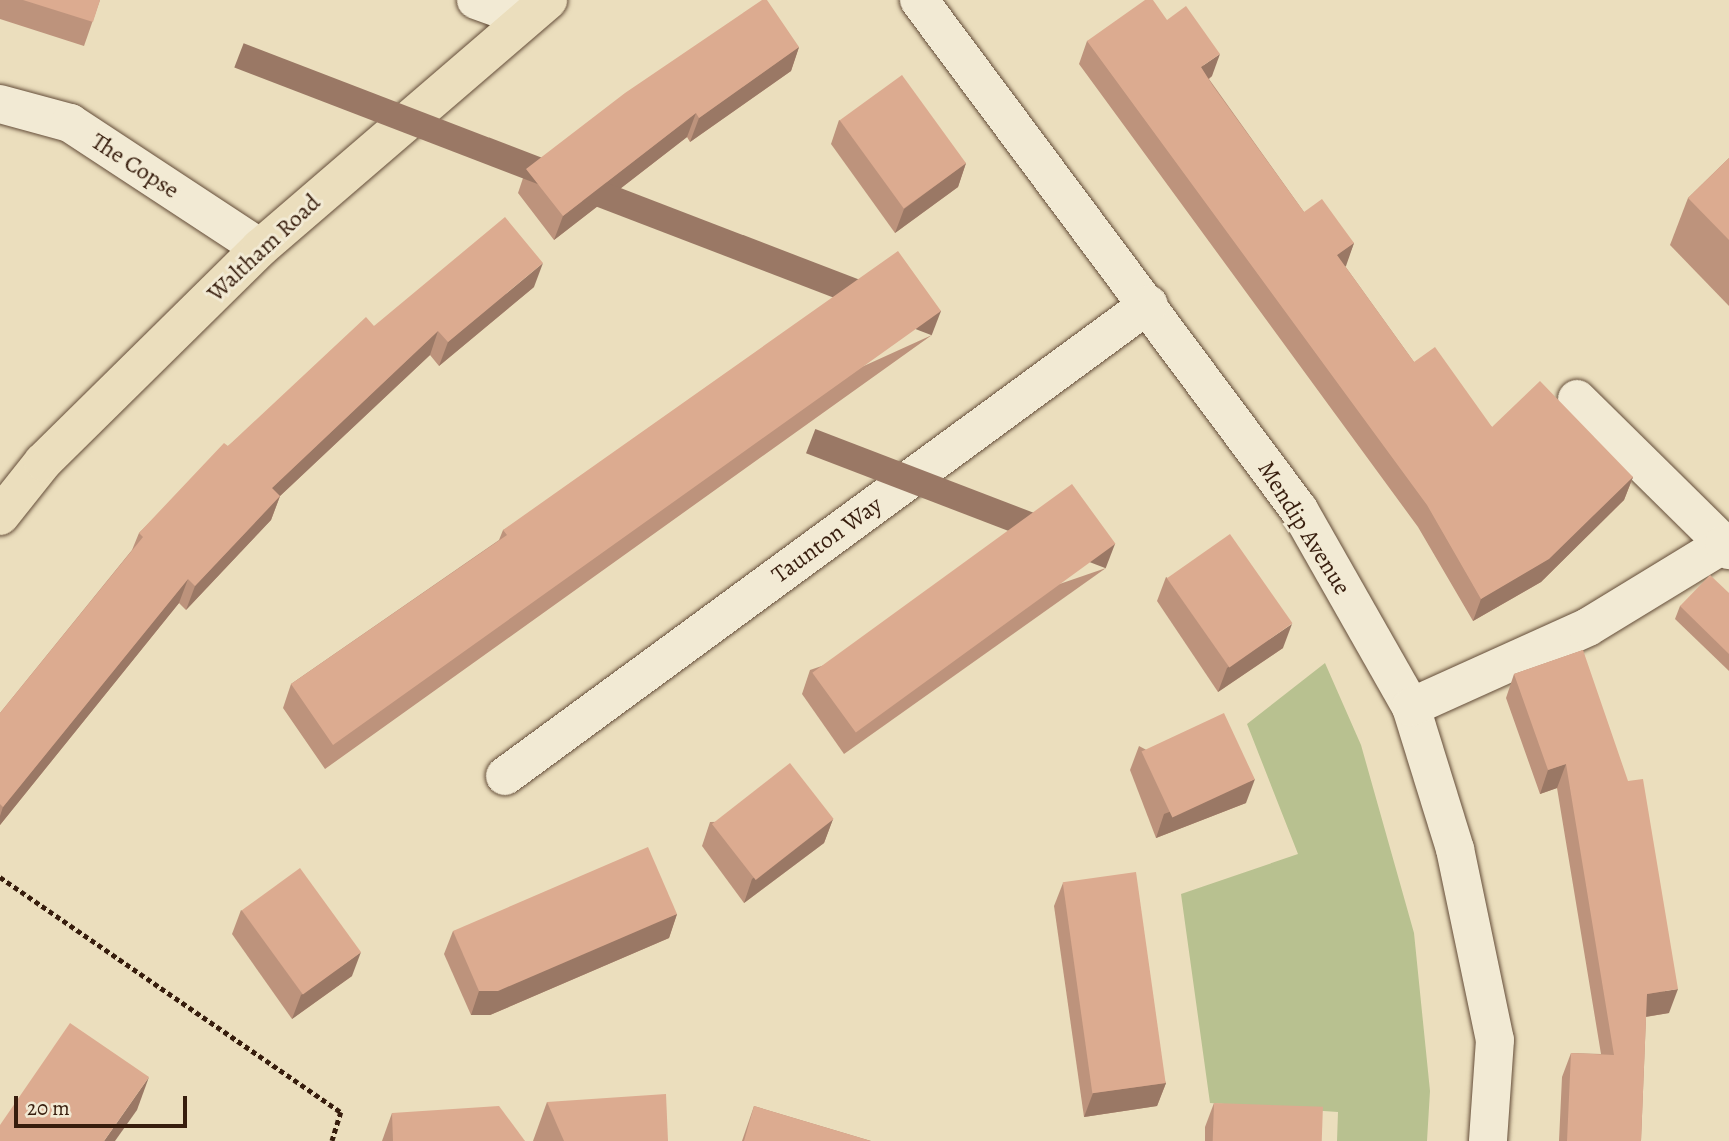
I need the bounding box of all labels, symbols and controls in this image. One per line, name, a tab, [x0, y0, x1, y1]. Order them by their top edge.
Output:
street label: The Copse	[86, 127, 184, 205]
street label: Waltham Road	[201, 188, 327, 308]
street label: Mendip Avenue	[1251, 456, 1357, 600]
street label: Taunton Way	[766, 490, 888, 590]
scale bar	[18, 1082, 191, 1126]
text: 20 m	[27, 1094, 70, 1122]

